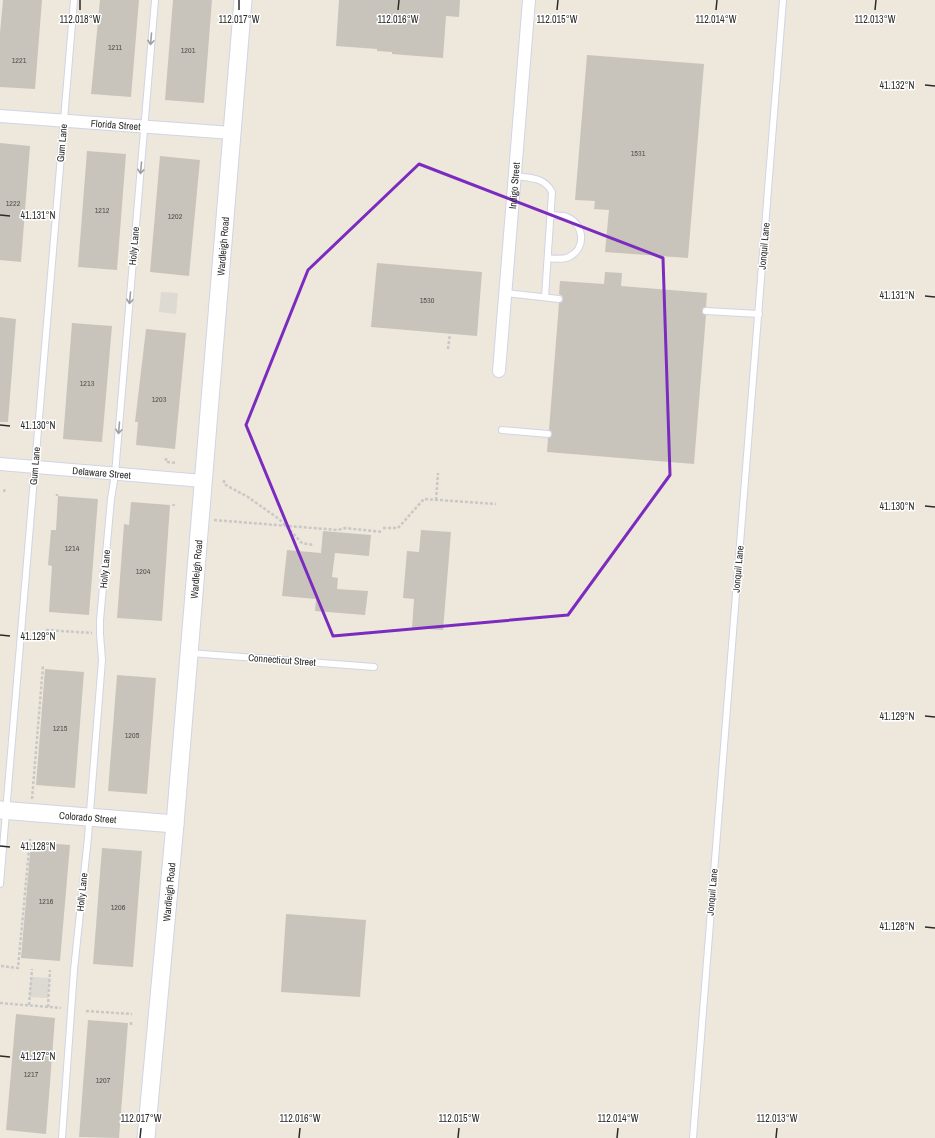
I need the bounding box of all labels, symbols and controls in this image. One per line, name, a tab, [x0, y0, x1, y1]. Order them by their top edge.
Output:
text: 112.018°W	[60, 13, 101, 26]
text: 112.017°W	[219, 13, 260, 26]
text: 112.016°W	[378, 13, 419, 26]
text: 112.015°W	[537, 13, 578, 26]
text: 112.014°W	[696, 13, 737, 26]
text: 112.013°W	[855, 13, 896, 26]
one-way arrow	[148, 32, 155, 45]
house number: 1211	[108, 42, 122, 52]
house number: 1201	[181, 45, 196, 55]
house number: 1221	[12, 55, 27, 65]
text: 41.132°N	[880, 79, 915, 92]
street label: Florida Street	[90, 116, 142, 133]
street label: Gum Lane	[54, 123, 70, 163]
house number: 1531	[631, 148, 646, 158]
one-way arrow	[137, 161, 144, 174]
street label: Indigo Street	[506, 161, 522, 210]
house number: 1222	[6, 198, 21, 208]
house number: 1212	[95, 205, 110, 215]
text: 41.131°N	[21, 209, 56, 222]
house number: 1202	[168, 211, 183, 221]
street label: Wardleigh Road	[214, 216, 232, 276]
street label: Jonquil Lane	[755, 222, 773, 270]
street label: Holly Lane	[126, 226, 142, 266]
text: 41.131°N	[880, 289, 915, 302]
one-way arrow	[126, 291, 133, 304]
house number: 1530	[420, 295, 435, 305]
house number: 1213	[80, 378, 95, 388]
house number: 1203	[152, 394, 167, 404]
text: 41.130°N	[21, 419, 56, 432]
one-way arrow	[115, 421, 123, 434]
street label: Gum Lane	[27, 446, 43, 486]
street label: Delaware Street	[72, 464, 132, 482]
text: 41.130°N	[880, 500, 915, 513]
street label: Wardleigh Road	[187, 539, 205, 599]
house number: 1214	[65, 543, 80, 553]
street label: Jonquil Lane	[729, 545, 747, 593]
street label: Holly Lane	[97, 549, 113, 589]
house number: 1204	[136, 566, 151, 576]
text: 41.129°N	[21, 630, 56, 643]
street label: Connecticut Street	[248, 651, 317, 669]
text: 41.129°N	[880, 710, 915, 723]
house number: 1215	[53, 723, 68, 733]
house number: 1205	[125, 730, 140, 740]
street label: Colorado Street	[59, 808, 118, 826]
text: 41.128°N	[21, 840, 56, 853]
street label: Wardleigh Road	[160, 862, 178, 922]
street label: Jonquil Lane	[703, 868, 721, 916]
street label: Holly Lane	[74, 872, 91, 912]
house number: 1216	[39, 896, 54, 906]
house number: 1206	[111, 902, 126, 912]
text: 41.128°N	[880, 920, 915, 933]
text: 41.127°N	[21, 1050, 56, 1063]
house number: 1217	[24, 1069, 39, 1079]
house number: 1207	[96, 1075, 111, 1085]
text: 112.017°W	[121, 1112, 162, 1125]
text: 112.016°W	[280, 1112, 321, 1125]
text: 112.015°W	[439, 1112, 480, 1125]
text: 112.014°W	[598, 1112, 639, 1125]
text: 112.013°W	[757, 1112, 798, 1125]

